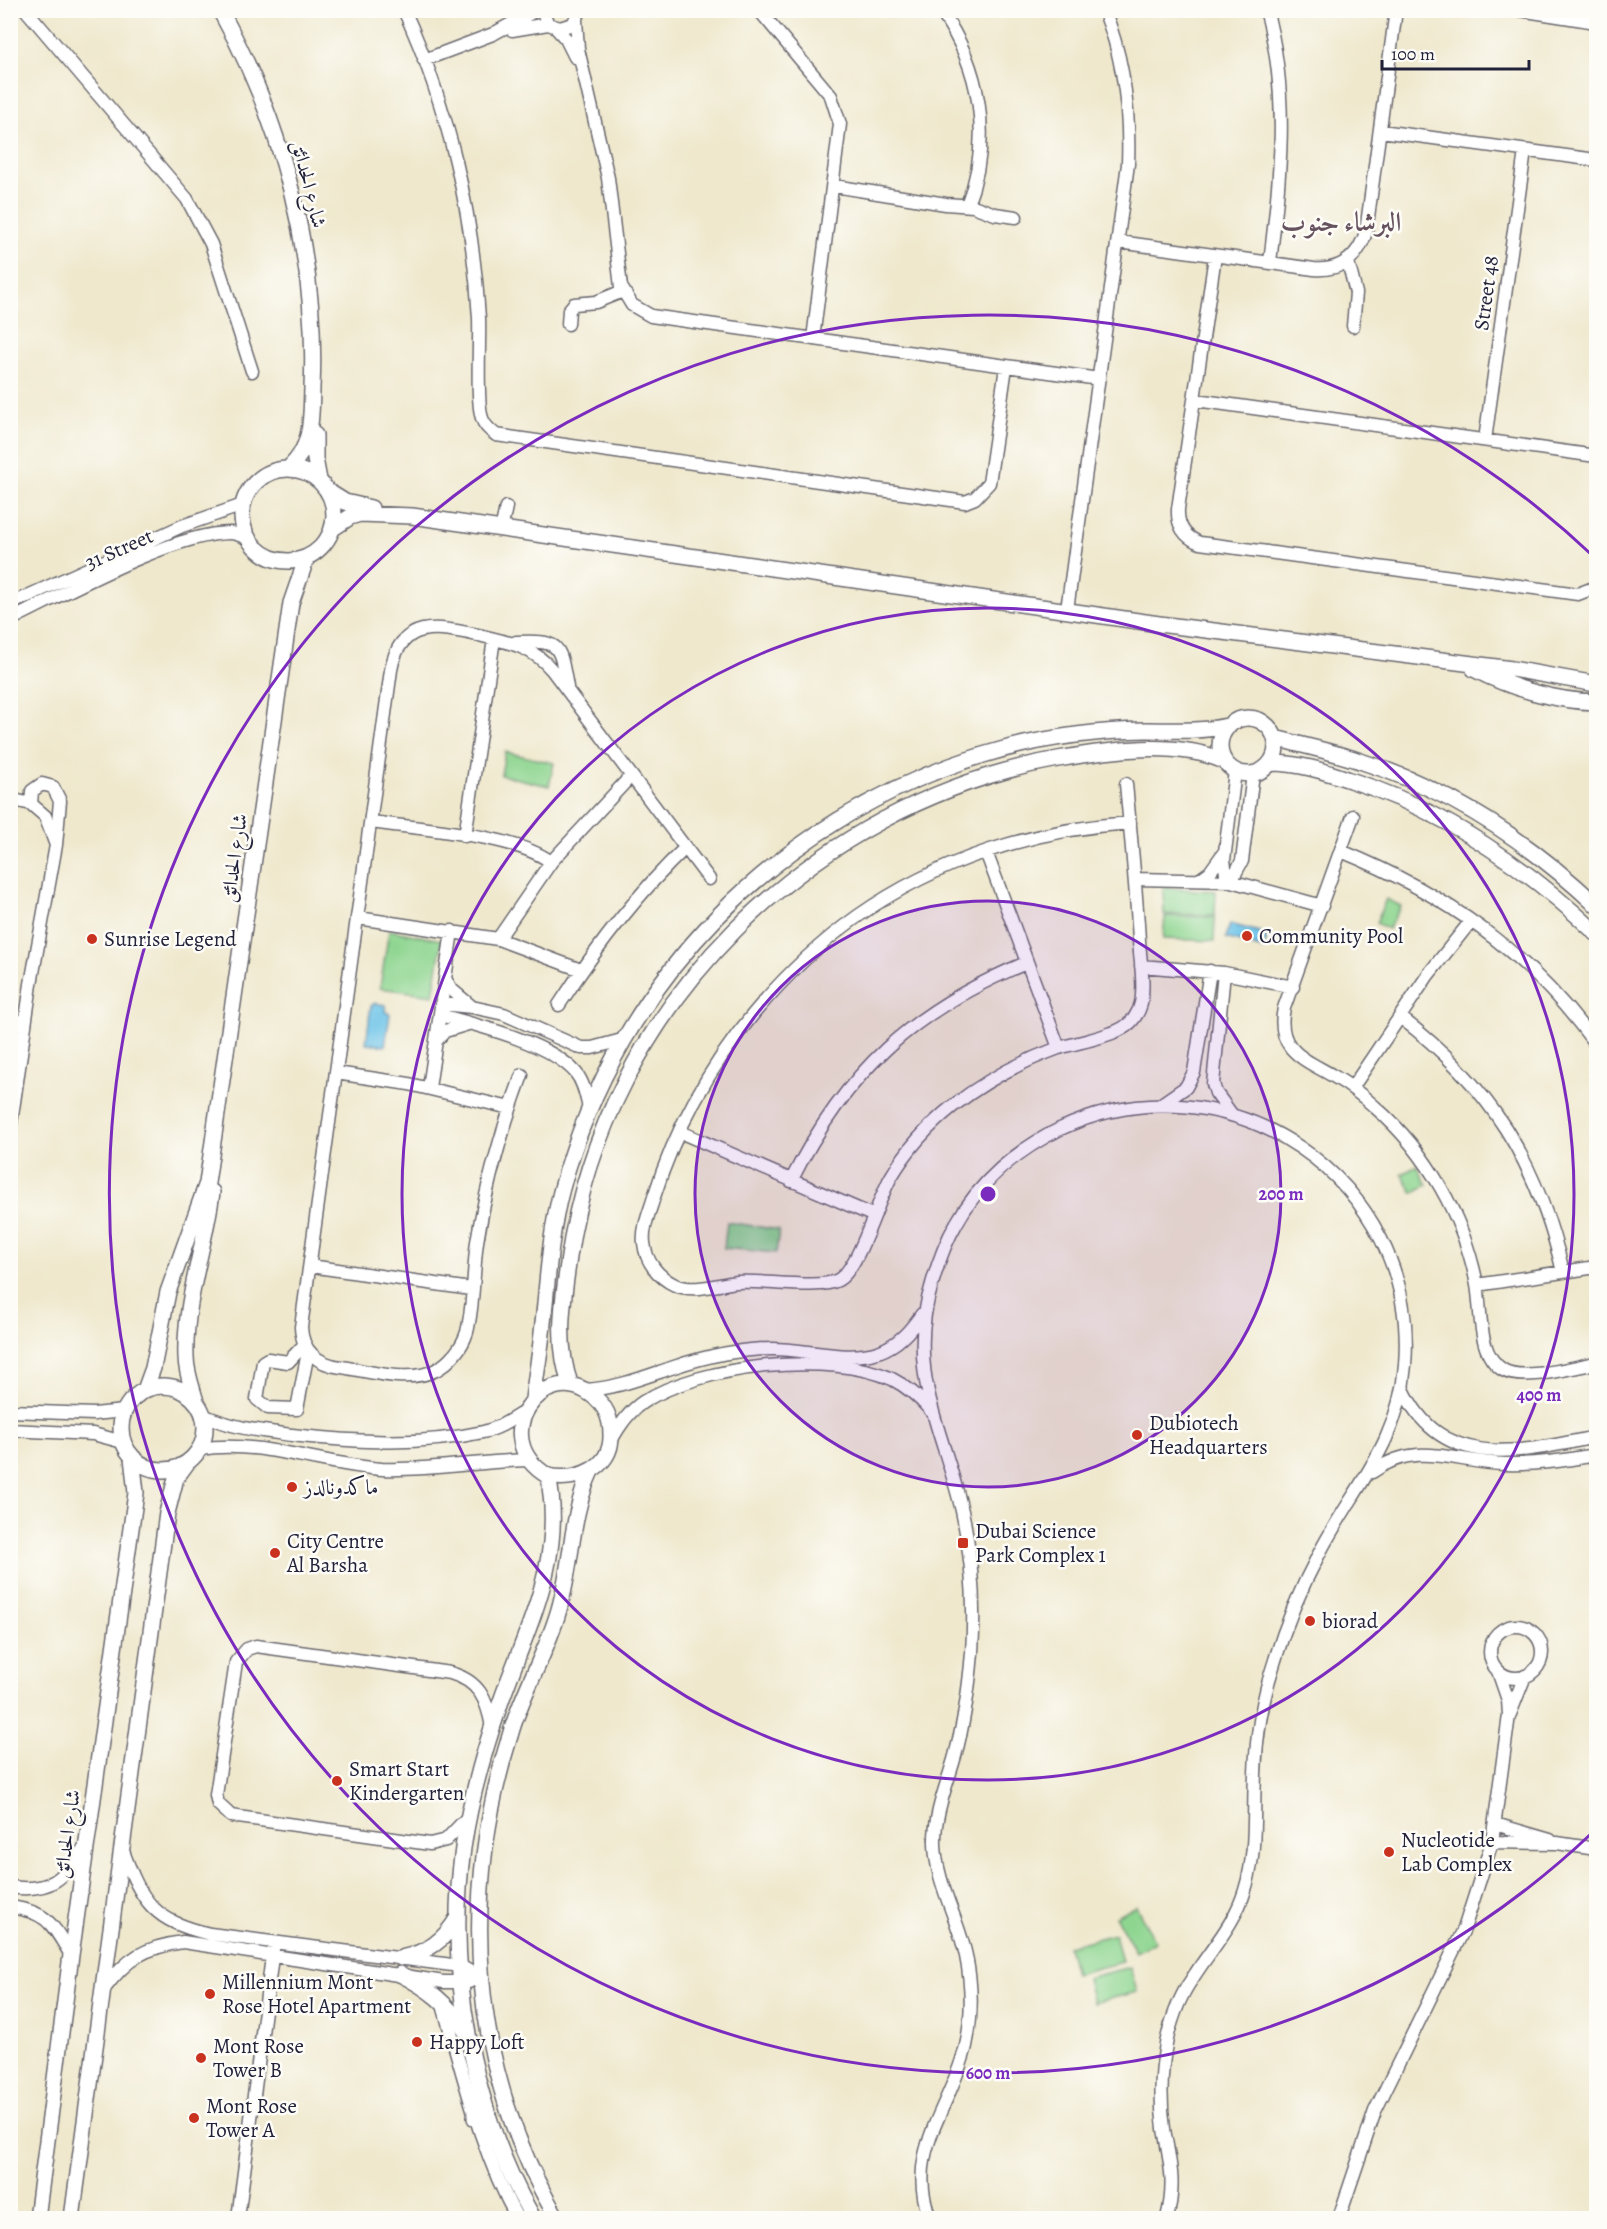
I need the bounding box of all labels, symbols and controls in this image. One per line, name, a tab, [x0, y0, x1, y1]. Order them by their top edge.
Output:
scale bar	[1382, 33, 1529, 71]
text: 100 m	[1391, 42, 1435, 66]
street label: شارع الحدائق	[281, 137, 333, 232]
district label: البرشاء جنوب	[1281, 204, 1401, 240]
street label: Street 48	[1467, 254, 1505, 332]
street label: 31 Street	[81, 522, 158, 576]
street label: شارع الحدائق	[214, 812, 258, 905]
place label: Community Pool	[1259, 922, 1403, 950]
place label: Sunrise Legend	[104, 925, 237, 953]
marker: Community Pool	[1240, 929, 1254, 943]
marker: Sunrise Legend	[85, 932, 99, 946]
text: 200 m	[1258, 1182, 1304, 1206]
centre of rings	[978, 1184, 998, 1204]
text: 400 m	[1517, 1383, 1561, 1407]
place label: Dubiotech Headquarters	[1149, 1409, 1268, 1461]
marker: Dubiotech Headquarters	[1130, 1428, 1144, 1442]
place label: ماكدونالدز	[302, 1473, 378, 1501]
marker: ماكدونالدز	[285, 1480, 299, 1494]
place label: Dubai Science Park Complex 1	[975, 1517, 1106, 1569]
place label: City Centre Al Barsha	[286, 1527, 384, 1579]
marker: Dubai Science Park Complex 1	[956, 1536, 970, 1550]
marker: City Centre Al Barsha	[268, 1546, 282, 1560]
place label: biorad	[1322, 1607, 1379, 1635]
marker: biorad	[1303, 1614, 1317, 1628]
place label: Smart Start Kindergarten	[349, 1755, 464, 1807]
marker: Smart Start Kindergarten	[330, 1774, 344, 1788]
street label: شارع الحدائق	[47, 1788, 91, 1881]
place label: Nucleotide Lab Complex	[1401, 1826, 1512, 1878]
marker: Nucleotide Lab Complex	[1382, 1845, 1396, 1859]
place label: Millennium Mont Rose Hotel Apartment	[222, 1968, 411, 2020]
marker: Millennium Mont Rose Hotel Apartment	[203, 1987, 217, 2001]
place label: Happy Loft	[429, 2028, 524, 2056]
place label: Mont Rose Tower B	[213, 2032, 304, 2084]
marker: Happy Loft	[410, 2035, 424, 2049]
marker: Mont Rose Tower B	[194, 2051, 208, 2065]
text: 600 m	[966, 2061, 1010, 2085]
place label: Mont Rose Tower A	[206, 2092, 297, 2144]
marker: Mont Rose Tower A	[187, 2111, 201, 2125]

